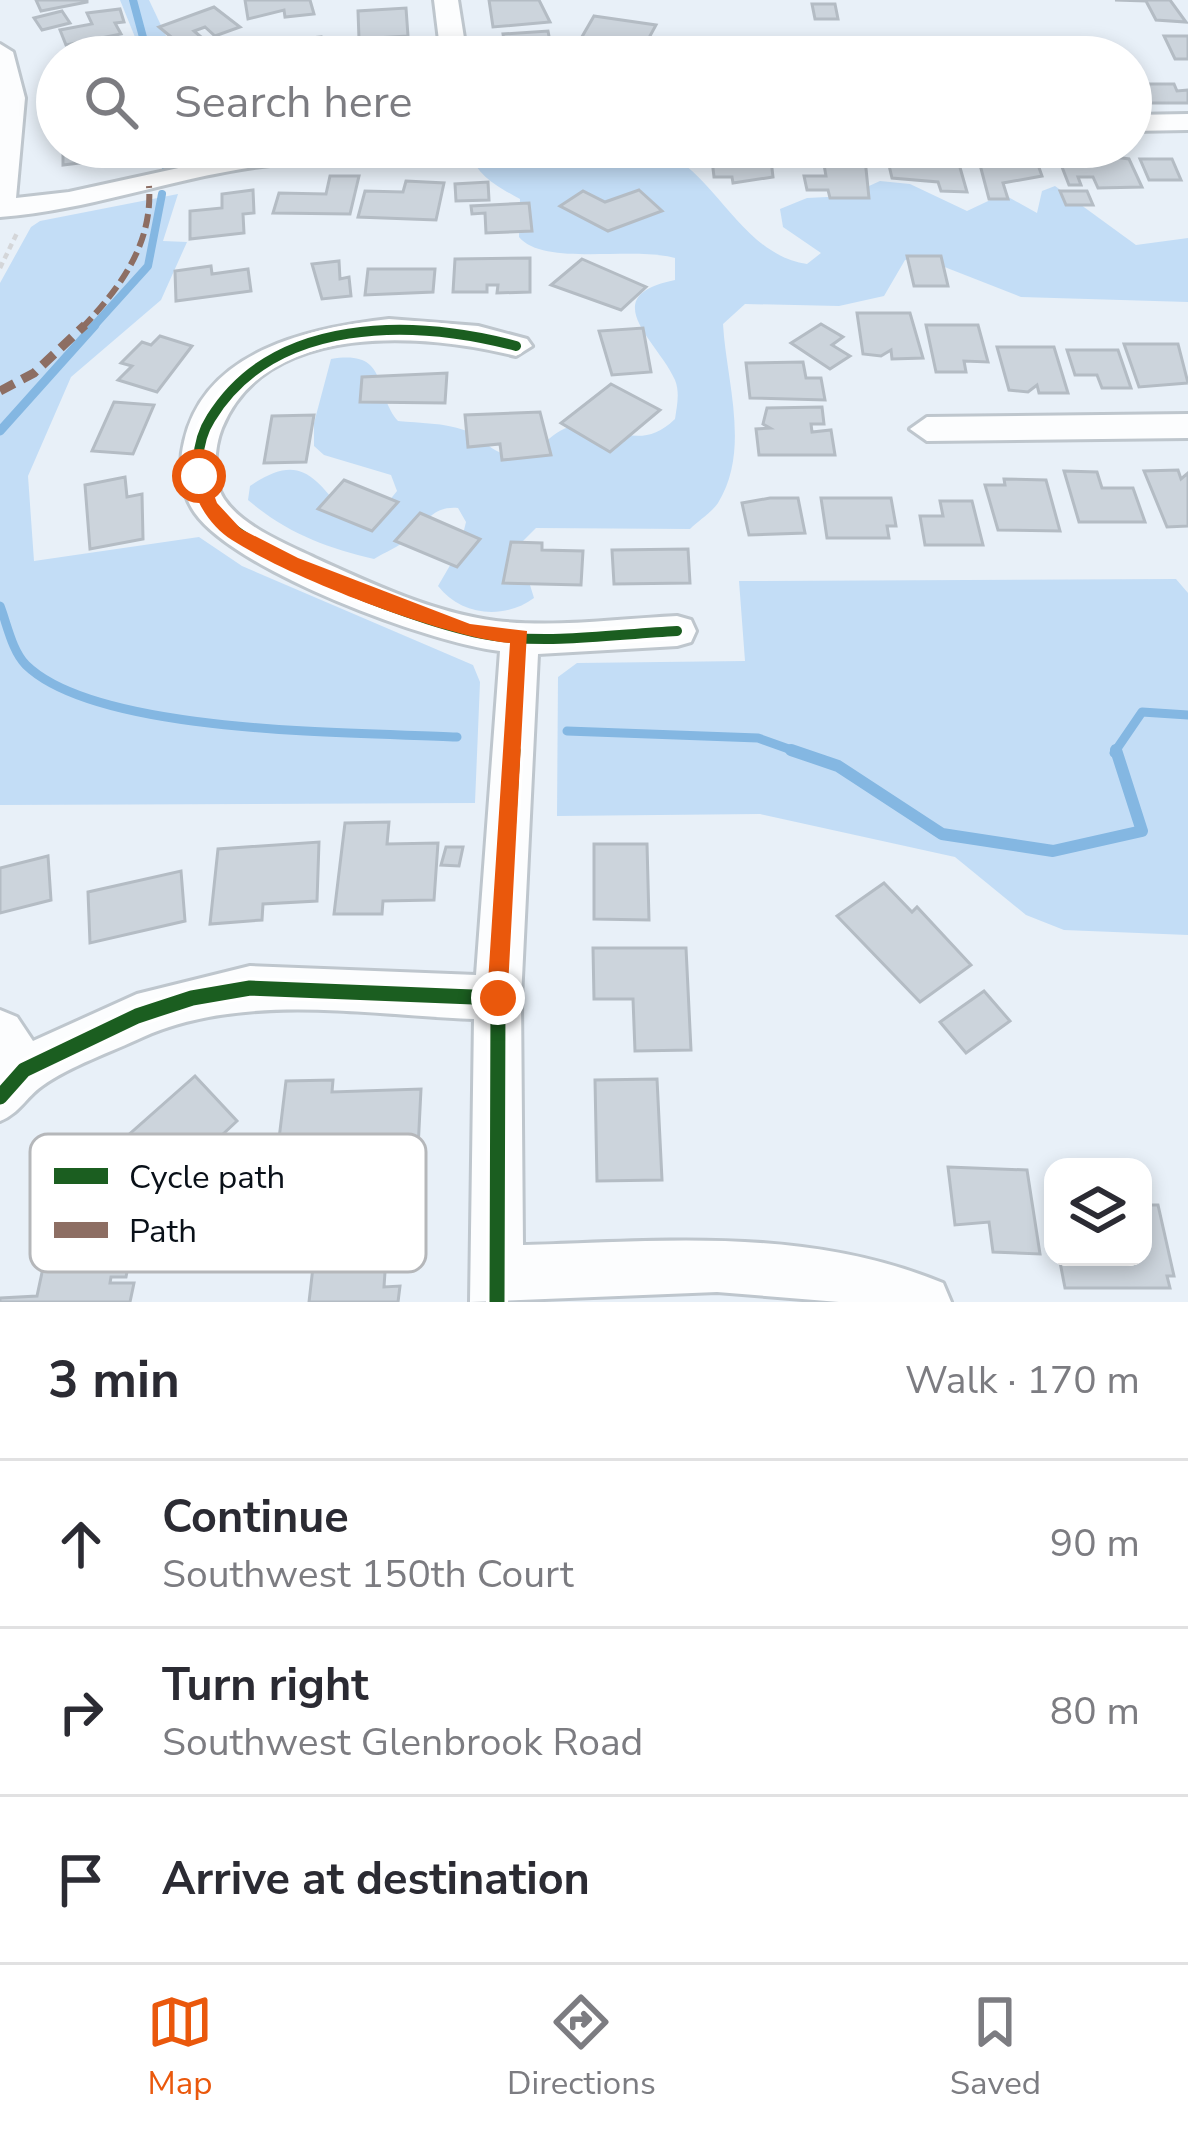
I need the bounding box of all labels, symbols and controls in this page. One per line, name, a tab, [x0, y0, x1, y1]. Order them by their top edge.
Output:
search box	[36, 36, 1152, 168]
icon: search	[78, 69, 144, 135]
text: Search here	[174, 72, 413, 133]
route start	[172, 449, 226, 503]
route end	[471, 971, 525, 1025]
legend	[30, 1134, 426, 1272]
text: Cycle path	[129, 1155, 285, 1200]
map controls	[1044, 1158, 1152, 1266]
button: layers	[1044, 1158, 1152, 1266]
text: Path	[129, 1209, 197, 1254]
text: 3 min	[48, 1345, 180, 1415]
text: Walk · 170 m	[905, 1354, 1140, 1407]
text: Continue	[162, 1487, 349, 1548]
icon: ahead	[48, 1511, 114, 1577]
text: 90 m	[1050, 1517, 1140, 1570]
text: Southwest 150th Court	[162, 1548, 574, 1601]
text: Turn right	[162, 1655, 369, 1716]
icon: right	[48, 1679, 114, 1745]
text: 80 m	[1050, 1685, 1140, 1738]
text: Southwest Glenbrook Road	[162, 1716, 643, 1769]
icon: arrive	[48, 1847, 114, 1913]
text: Arrive at destination	[162, 1849, 590, 1910]
tab: Map	[147, 1989, 213, 2106]
tab: Directions	[507, 1989, 656, 2106]
tab: Saved	[950, 1989, 1041, 2106]

